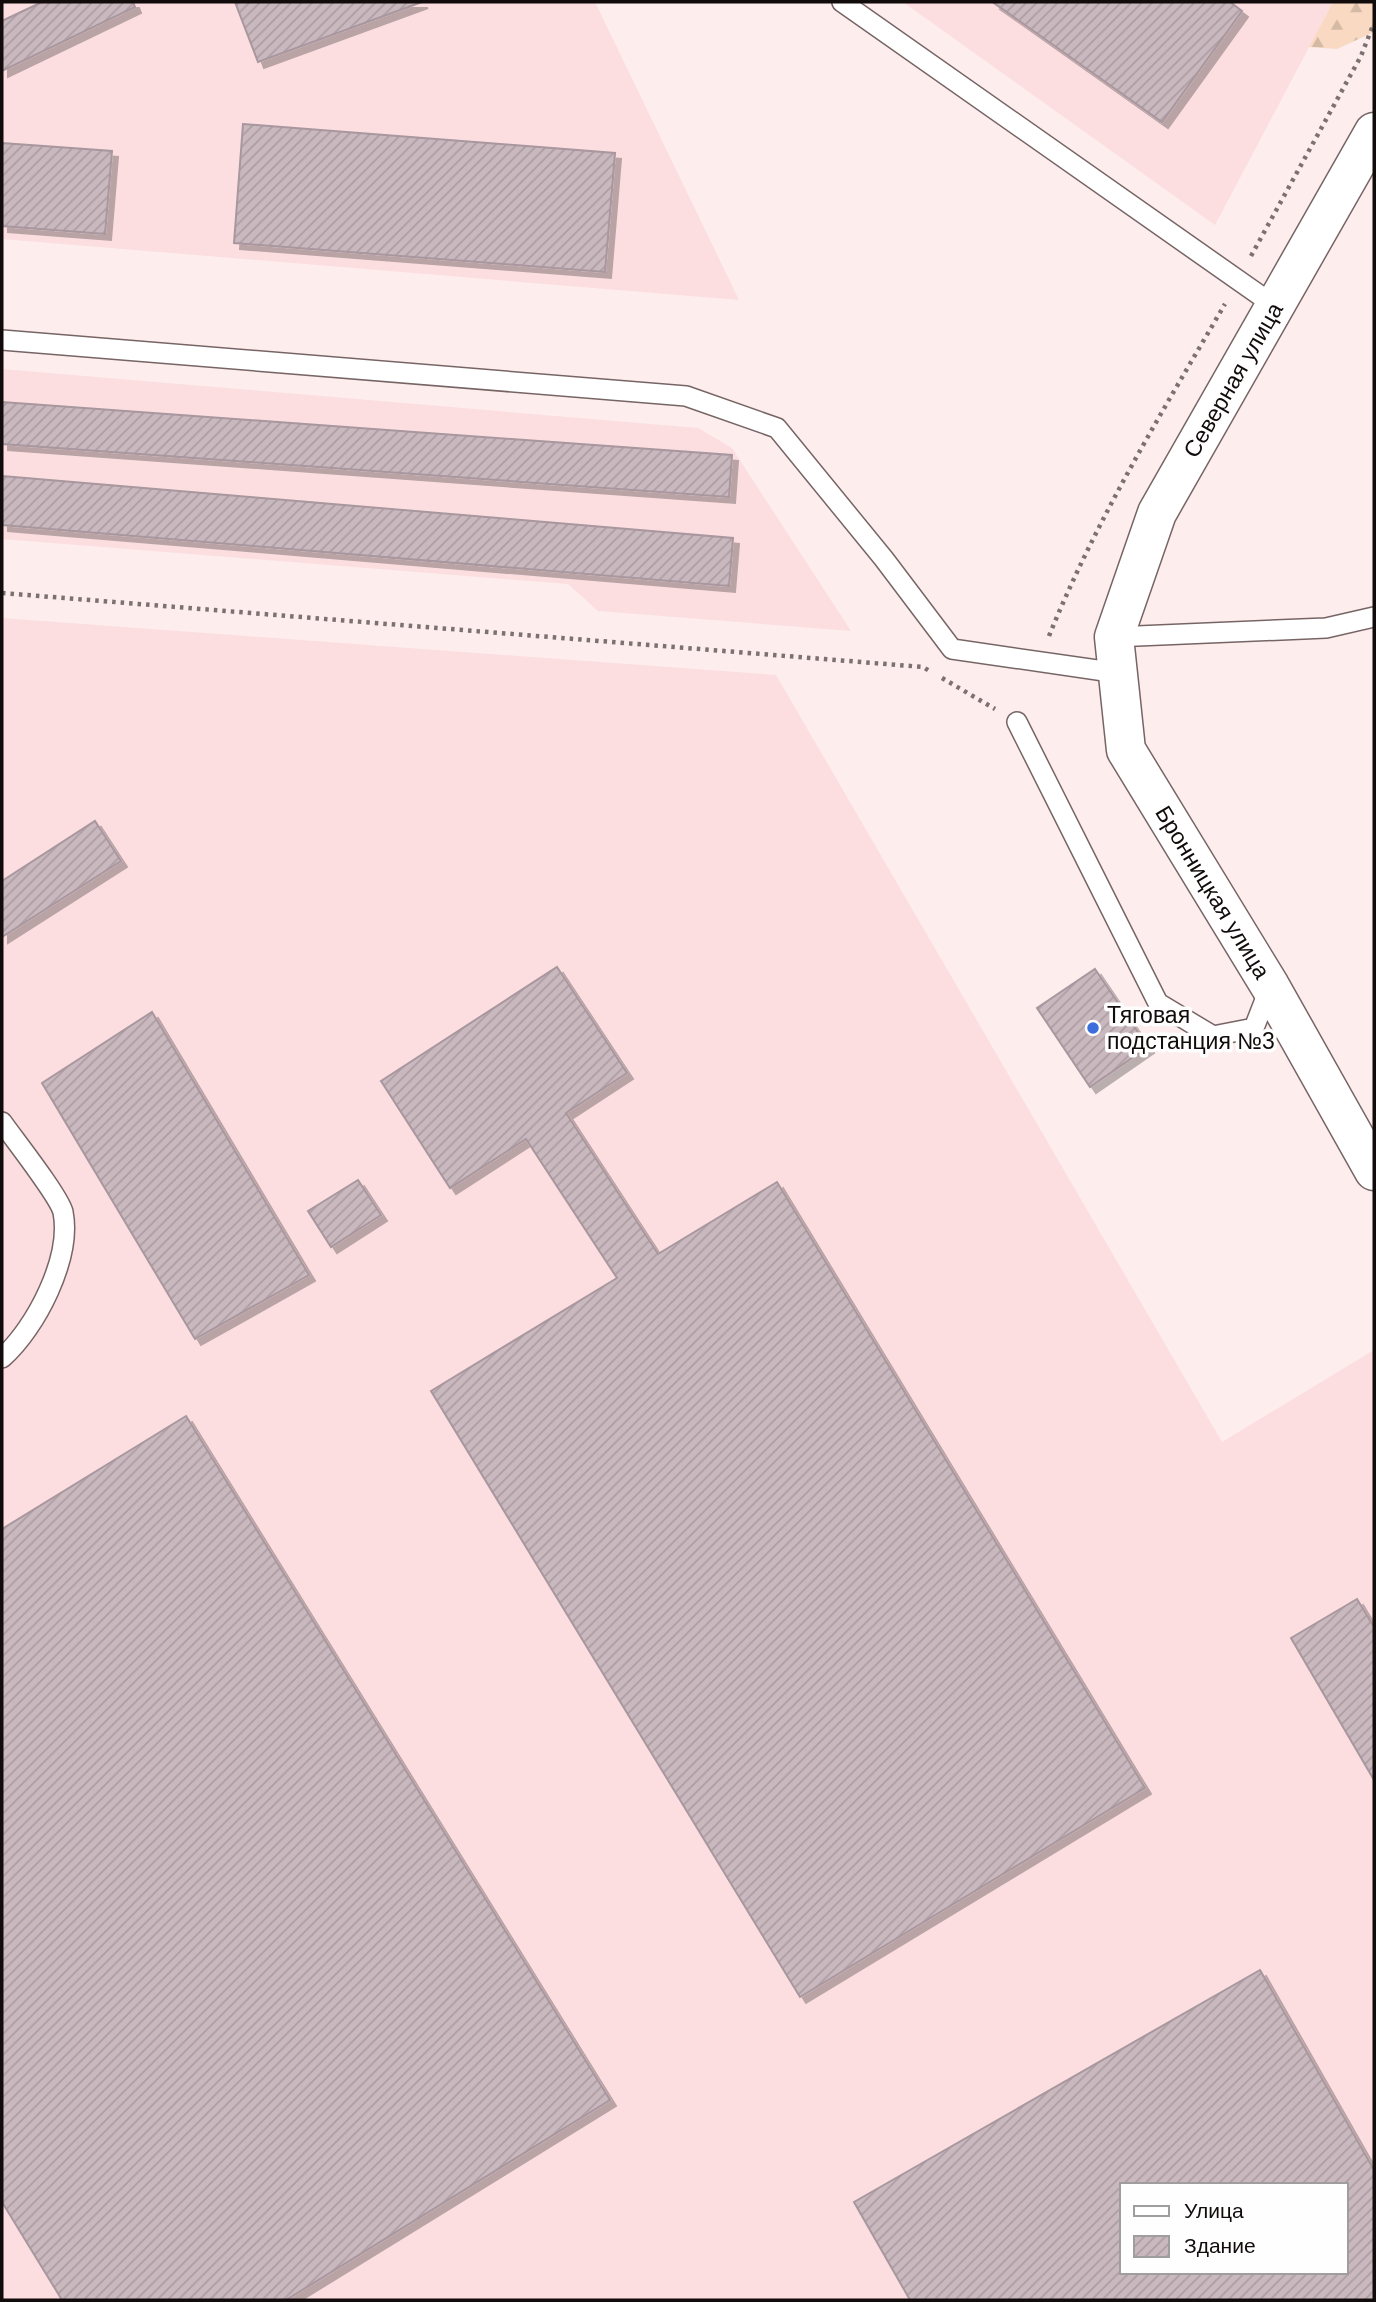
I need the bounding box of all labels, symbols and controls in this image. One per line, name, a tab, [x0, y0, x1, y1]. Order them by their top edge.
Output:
street label: Северная улица	[1178, 298, 1288, 462]
street label: Бронницкая улица	[1150, 801, 1275, 984]
place label: Тяговая подстанция №3	[1107, 1002, 1275, 1054]
marker: Тяговая подстанция №3	[1085, 1020, 1101, 1036]
legend	[1120, 2183, 1348, 2274]
text: Улица	[1184, 2199, 1244, 2222]
text: Здание	[1184, 2234, 1256, 2257]

